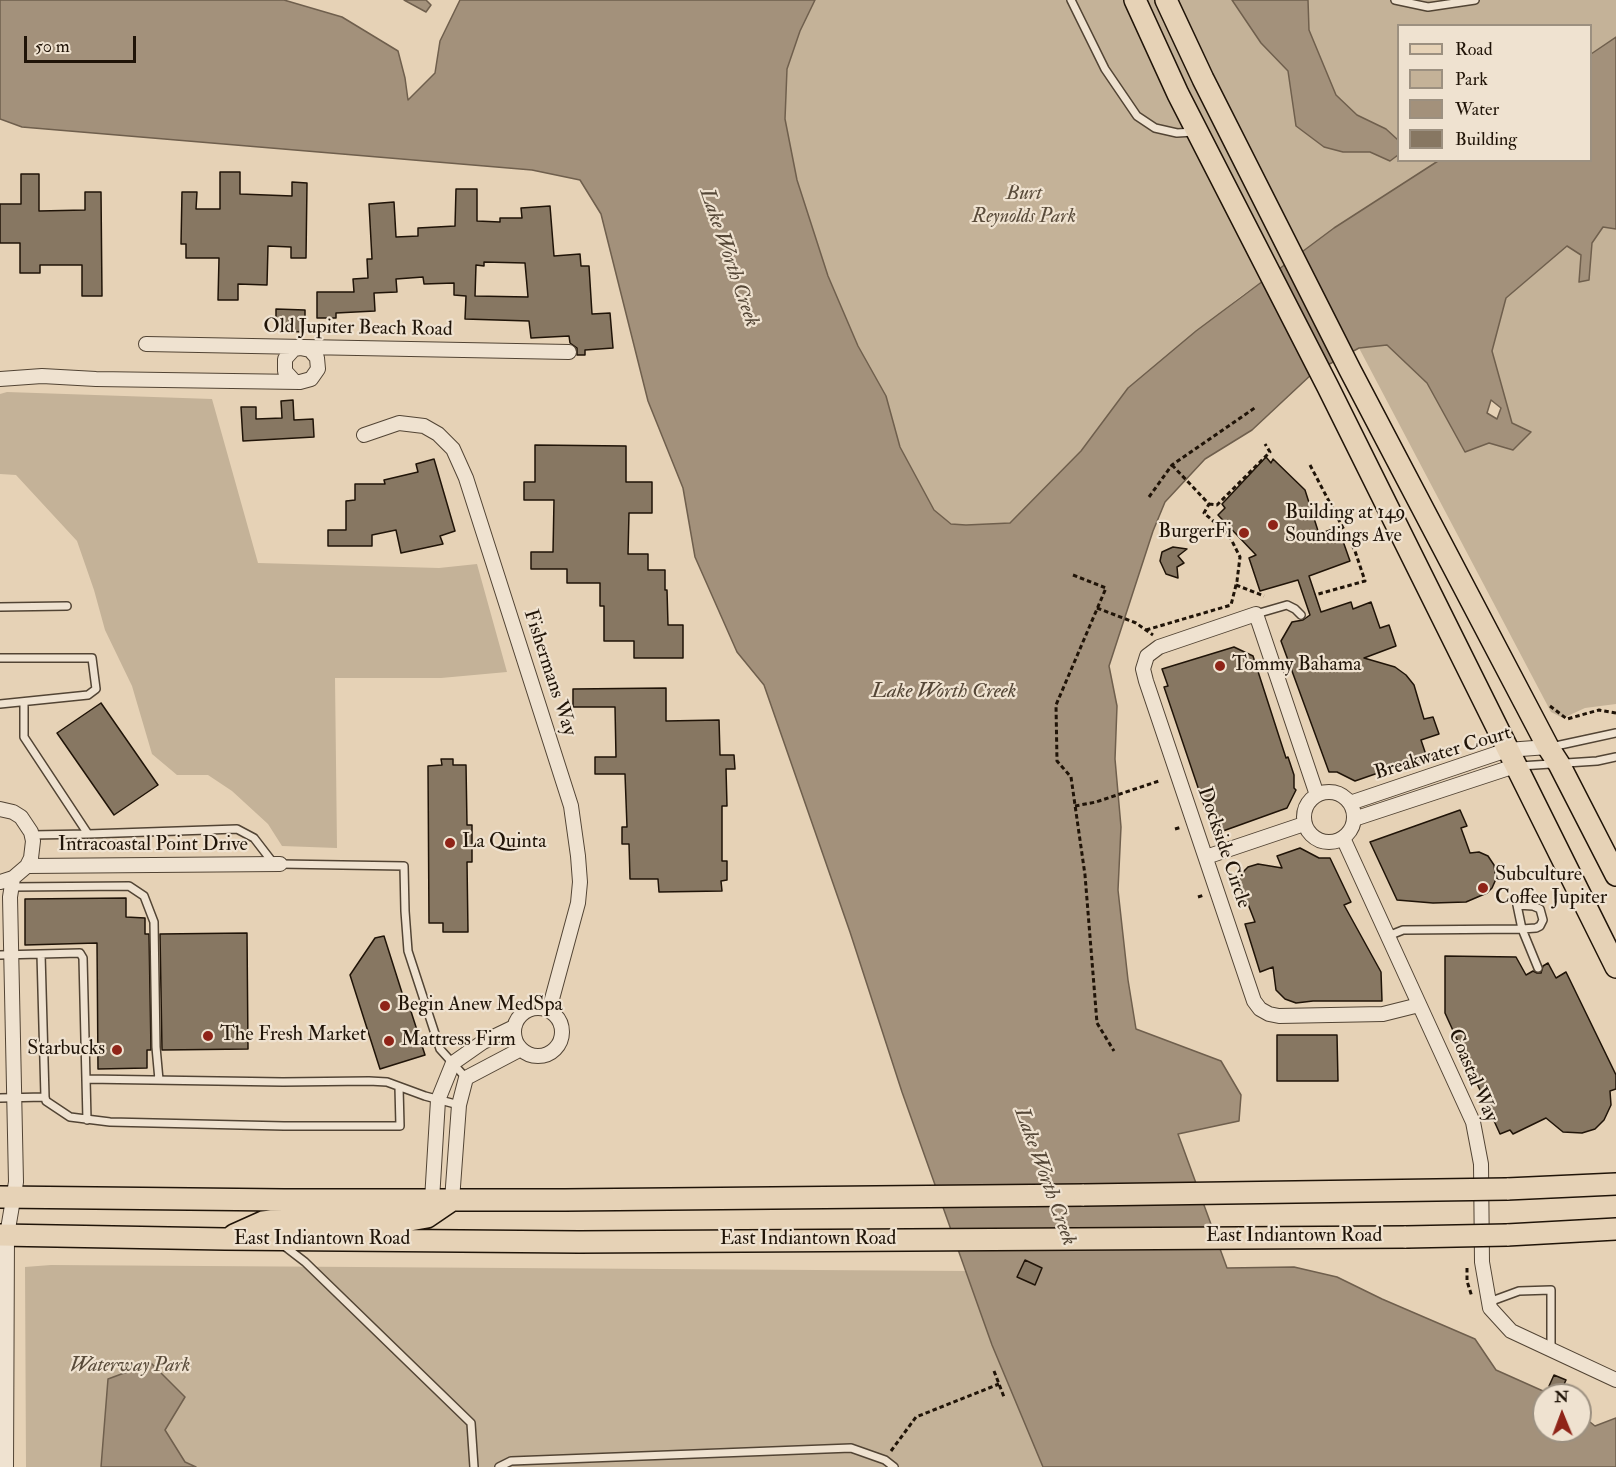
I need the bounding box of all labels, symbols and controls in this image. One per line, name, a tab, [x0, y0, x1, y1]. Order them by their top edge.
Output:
scale bar	[27, 24, 140, 62]
legend	[1397, 24, 1592, 162]
text: 50 m	[35, 35, 70, 58]
text: Road	[1455, 38, 1493, 61]
text: Park	[1455, 68, 1488, 91]
text: Water	[1455, 98, 1499, 121]
text: Building	[1455, 128, 1517, 151]
park label: Burt Reynolds Park	[972, 183, 1076, 230]
water label: Lake Worth Creek	[692, 185, 764, 331]
street label: Old Jupiter Beach Road	[263, 315, 453, 343]
place label: Building at 149 Soundings Ave	[1285, 502, 1405, 549]
marker: Building at 149 Soundings Ave	[1266, 518, 1280, 532]
place label: BurgerFi	[1158, 521, 1232, 545]
marker: BurgerFi	[1237, 526, 1251, 540]
street label: Fishermans Way	[517, 607, 581, 739]
place label: Tommy Bahama	[1232, 654, 1361, 678]
marker: Tommy Bahama	[1213, 659, 1227, 673]
water label: Lake Worth Creek	[871, 679, 1017, 705]
street label: Breakwater Court	[1372, 722, 1514, 786]
street label: Dockside Circle	[1191, 784, 1255, 912]
place label: La Quinta	[462, 831, 546, 855]
street label: Intracoastal Point Drive	[58, 834, 248, 858]
marker: La Quinta	[443, 836, 457, 850]
place label: Subculture Coffee Jupiter	[1495, 864, 1607, 911]
marker: Subculture Coffee Jupiter	[1476, 881, 1490, 895]
place label: Begin Anew MedSpa	[397, 994, 563, 1018]
marker: Begin Anew MedSpa	[378, 999, 392, 1013]
place label: The Fresh Market	[220, 1024, 366, 1048]
street label: Coastal Way	[1442, 1026, 1502, 1126]
marker: The Fresh Market	[201, 1029, 215, 1043]
place label: Mattress Firm	[401, 1029, 516, 1053]
marker: Mattress Firm	[382, 1034, 396, 1048]
place label: Starbucks	[27, 1038, 105, 1062]
marker: Starbucks	[110, 1043, 124, 1057]
water label: Lake Worth Creek	[1007, 1105, 1081, 1249]
street label: East Indiantown Road	[1206, 1225, 1382, 1249]
street label: East Indiantown Road	[234, 1228, 410, 1252]
street label: East Indiantown Road	[720, 1228, 896, 1252]
park label: Waterway Park	[70, 1355, 190, 1379]
north arrow	[1532, 1383, 1592, 1443]
text: N	[1554, 1387, 1569, 1407]

